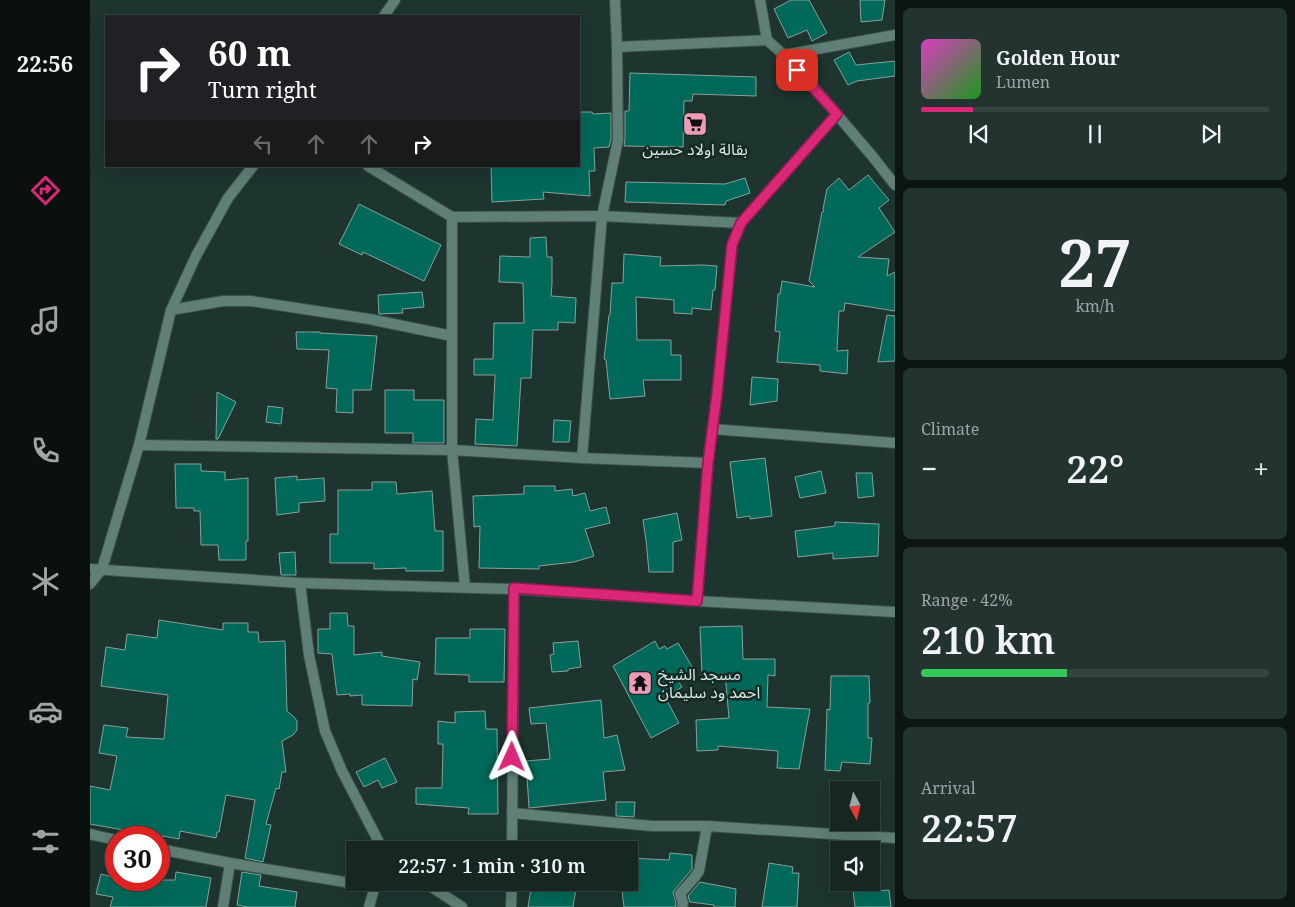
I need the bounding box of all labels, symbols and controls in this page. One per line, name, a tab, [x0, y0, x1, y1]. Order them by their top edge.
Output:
text: 60 m	[208, 29, 291, 76]
icon: right	[125, 35, 190, 100]
text: Golden Hour	[996, 45, 1120, 71]
text: 22:56	[17, 48, 73, 78]
pin	[776, 49, 818, 91]
icon: arrive	[783, 56, 811, 84]
text: Lumen	[996, 71, 1050, 93]
text: Turn right	[208, 74, 317, 104]
supermarket icon: بقالة اولاد حسين	[682, 111, 708, 137]
icon: previous	[965, 120, 993, 148]
icon: pause	[1081, 120, 1109, 148]
icon: next	[1197, 120, 1225, 148]
icon: left	[249, 130, 277, 158]
icon: ahead	[302, 130, 330, 158]
icon: ahead	[355, 130, 383, 158]
icon: right	[408, 130, 436, 158]
place label: بقالة اولاد حسين	[642, 138, 748, 160]
icon: directions	[28, 173, 63, 208]
text: 27	[1058, 218, 1132, 306]
text: km/h	[1075, 295, 1115, 317]
icon: music	[28, 303, 63, 338]
text: Climate	[921, 418, 979, 440]
icon: phone	[28, 433, 63, 468]
text: 22°	[1066, 442, 1124, 494]
text: −	[921, 449, 937, 487]
text: +	[1253, 449, 1269, 487]
icon: climate	[28, 564, 63, 599]
text: Range · 42%	[921, 589, 1013, 611]
text: 210 km	[921, 613, 1055, 665]
place label: مسجد الشيخ احمد ود سليمان	[658, 663, 760, 703]
temple icon: مسجد الشيخ احمد ود سليمان	[627, 670, 653, 696]
icon: car	[28, 694, 63, 729]
position arrow	[485, 730, 537, 782]
text: Arrival	[921, 777, 976, 799]
north arrow	[830, 781, 880, 831]
map controls	[830, 781, 880, 891]
text: 22:57	[921, 801, 1018, 853]
icon: filters	[28, 824, 63, 859]
speed limit sign: 30	[105, 826, 170, 891]
button: sound	[830, 841, 880, 891]
text: 22:57 · 1 min · 310 m	[398, 853, 586, 879]

